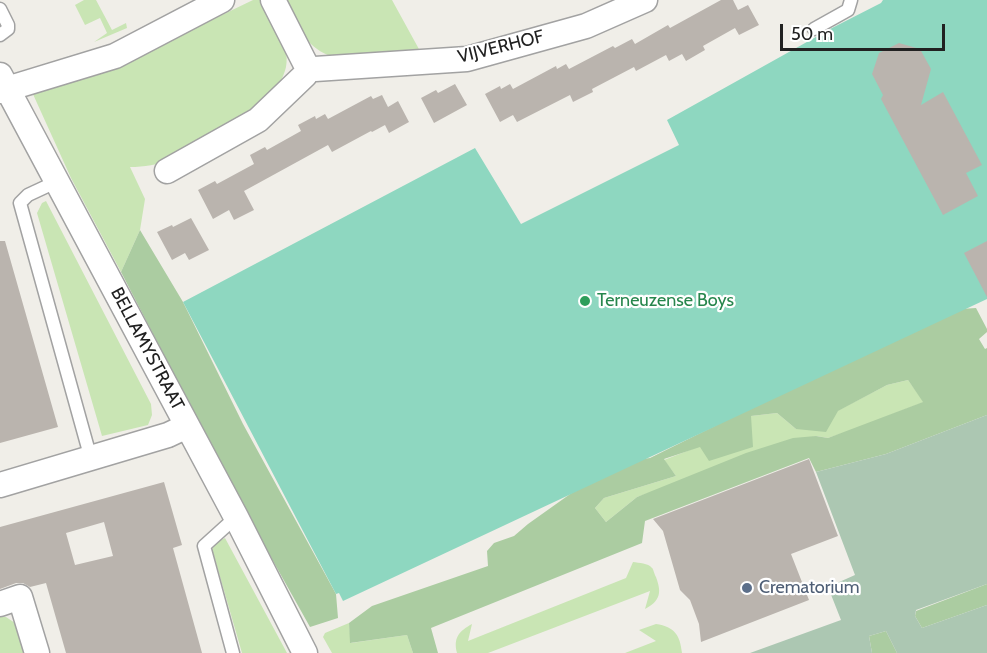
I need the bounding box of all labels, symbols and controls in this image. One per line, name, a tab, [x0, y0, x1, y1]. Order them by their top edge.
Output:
scale bar	[783, 12, 948, 50]
text: 50 m	[791, 23, 833, 45]
street label: VIJVERHOF	[456, 26, 546, 68]
street label: BELLAMYSTRAAT	[106, 284, 188, 414]
place label: Terneuzense Boys	[597, 290, 734, 312]
marker: Terneuzense Boys	[578, 294, 592, 308]
place label: Crematorium	[759, 577, 859, 599]
marker: Crematorium	[740, 581, 754, 595]

